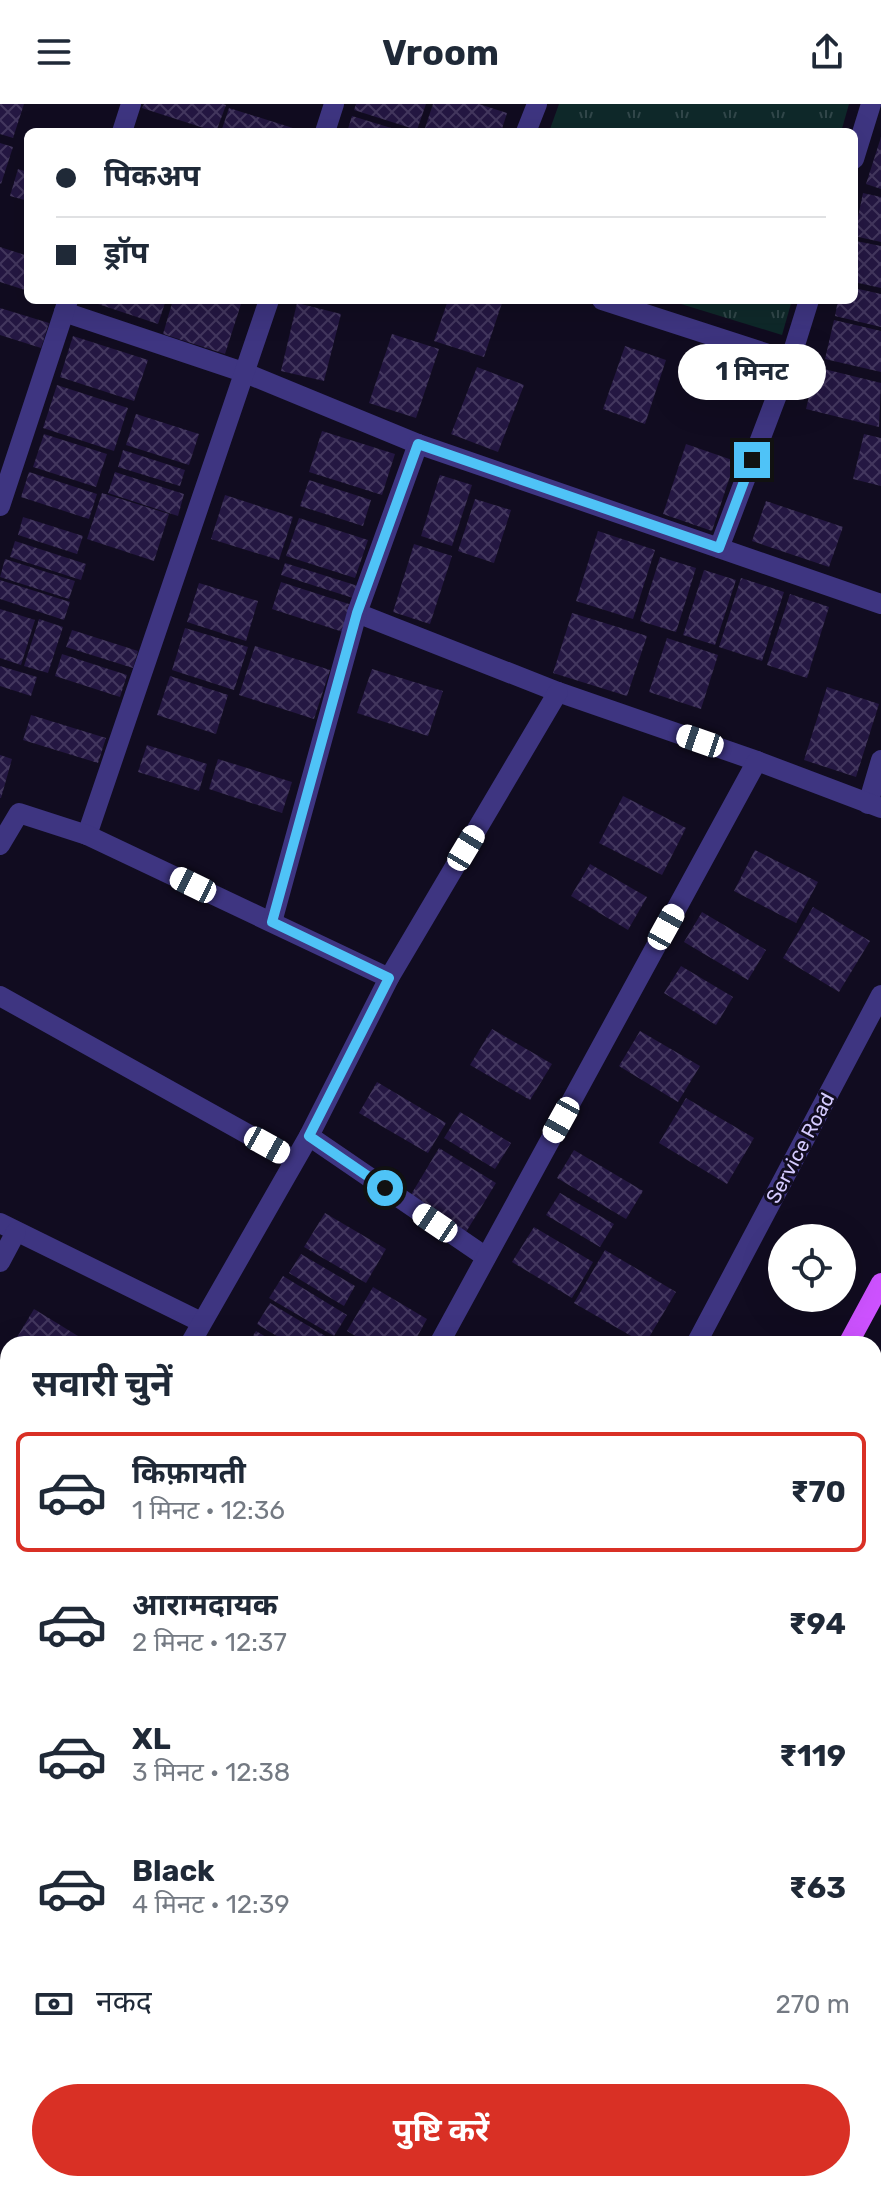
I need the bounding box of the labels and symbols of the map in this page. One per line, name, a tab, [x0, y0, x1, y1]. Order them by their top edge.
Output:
callout: 1 मिनट	[678, 344, 826, 400]
route end	[734, 442, 770, 478]
car	[673, 722, 727, 760]
car	[443, 821, 489, 875]
car	[166, 864, 220, 906]
car	[644, 900, 688, 954]
street label: Service Road	[761, 1089, 839, 1207]
car	[539, 1093, 583, 1147]
car	[240, 1123, 294, 1167]
route start	[367, 1170, 403, 1206]
car	[408, 1200, 462, 1246]

